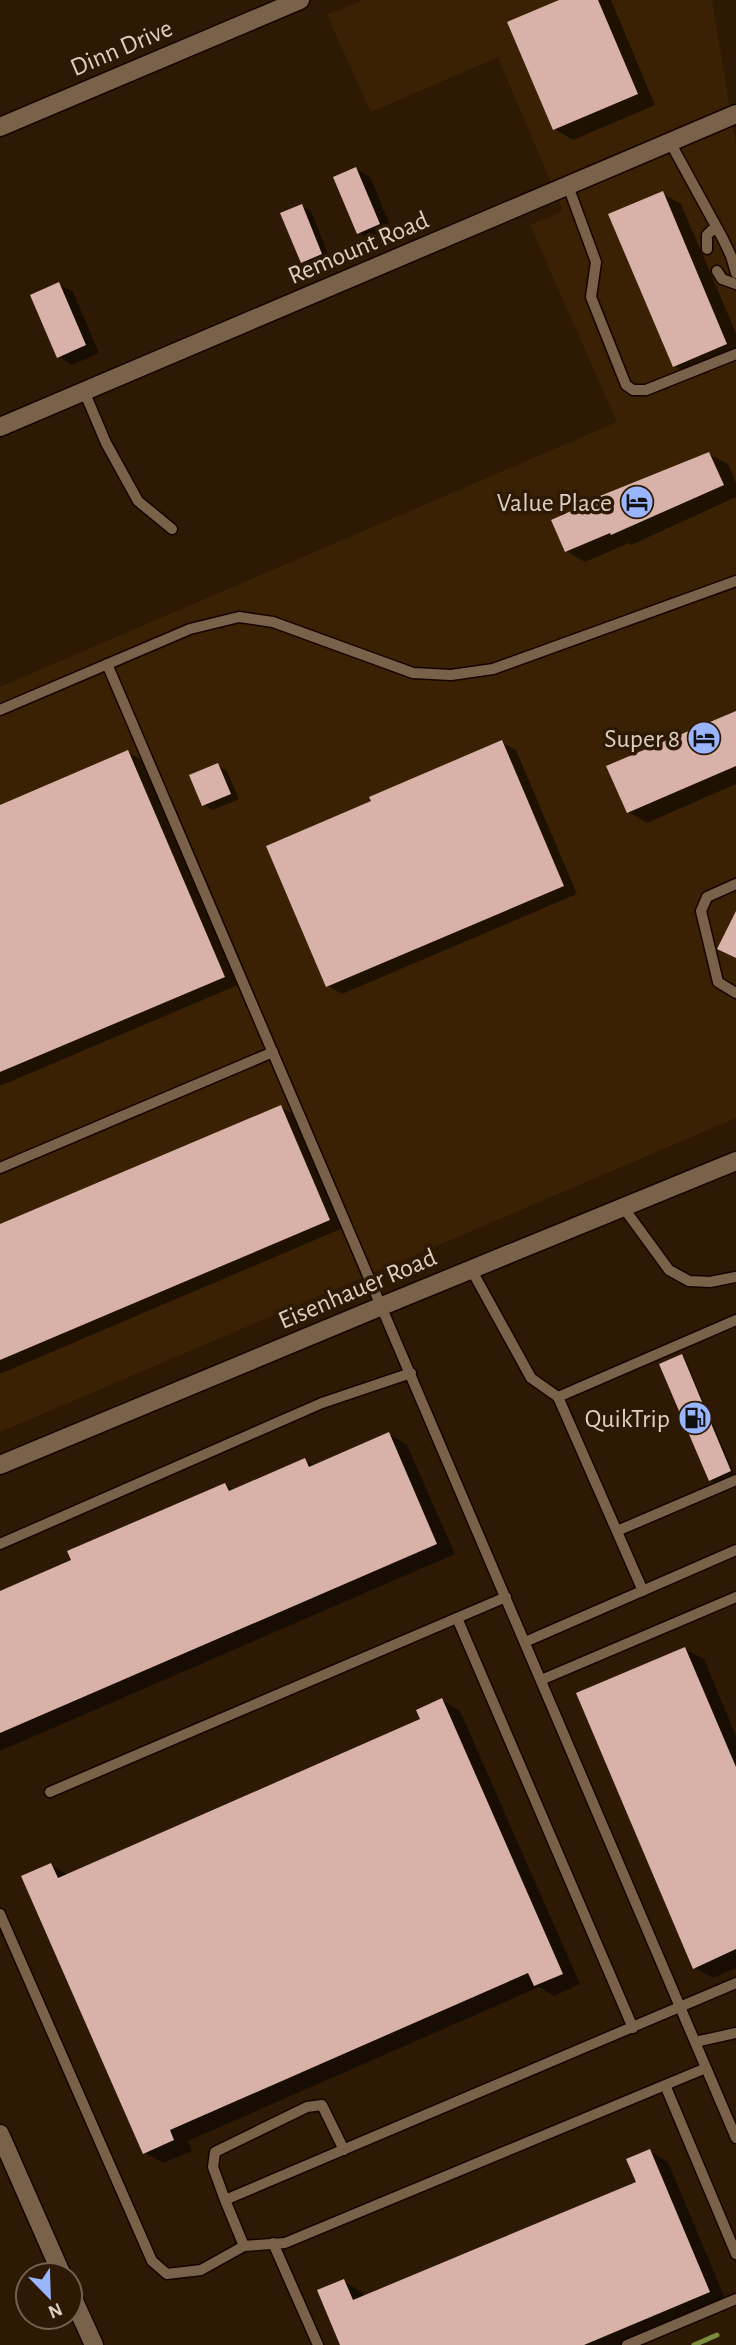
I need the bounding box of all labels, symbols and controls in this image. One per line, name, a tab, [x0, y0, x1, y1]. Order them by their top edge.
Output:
street label: Dinn Drive	[67, 15, 176, 81]
street label: Remount Road	[284, 207, 432, 289]
hotel icon: Value Place	[618, 483, 656, 521]
place label: Value Place	[497, 490, 612, 516]
hotel icon: Super 8	[685, 719, 723, 757]
place label: Super 8	[604, 726, 680, 752]
street label: Eisenhauer Road	[275, 1244, 440, 1334]
fuel station icon: QuikTrip	[676, 1399, 714, 1437]
place label: QuikTrip	[585, 1406, 670, 1432]
north arrow	[14, 2261, 84, 2331]
text: N	[45, 2299, 65, 2322]

